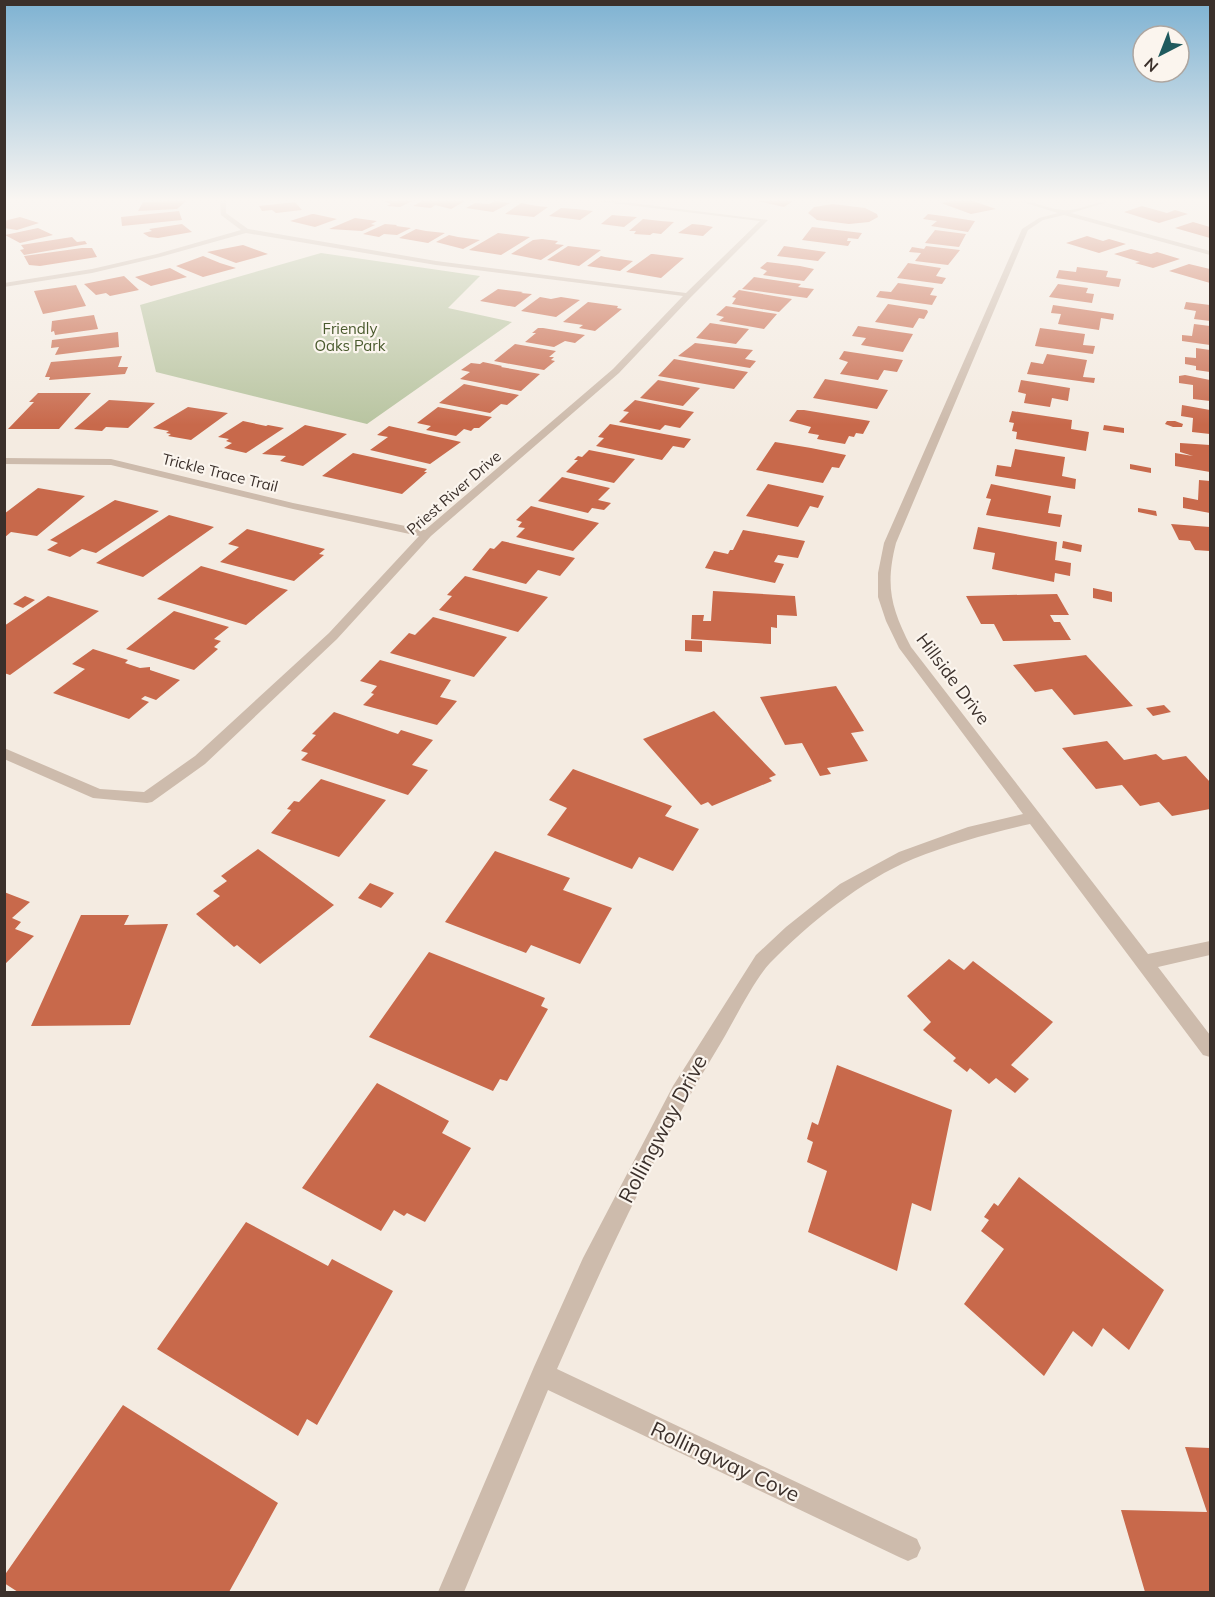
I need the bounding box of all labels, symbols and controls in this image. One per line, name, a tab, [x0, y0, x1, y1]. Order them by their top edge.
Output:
north arrow	[1131, 24, 1191, 84]
text: N	[1140, 54, 1162, 77]
park label: Friendly Oaks Park	[314, 319, 386, 355]
street label: Priest River Drive	[403, 446, 505, 539]
street label: Trickle Trace Trail	[160, 449, 280, 496]
street label: Hillside Drive	[912, 628, 995, 729]
street label: Rollingway Drive	[612, 1050, 712, 1207]
street label: Rollingway Cove	[647, 1415, 804, 1507]

